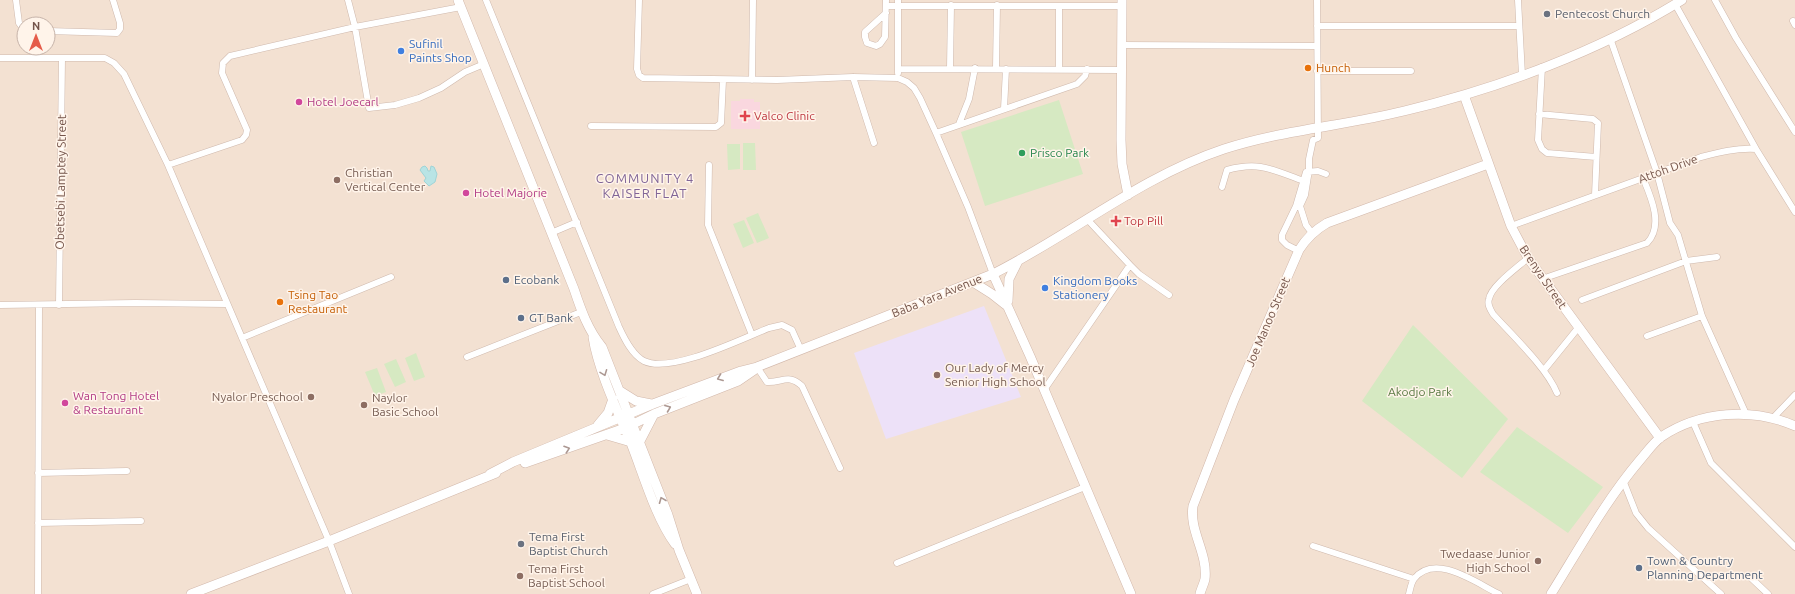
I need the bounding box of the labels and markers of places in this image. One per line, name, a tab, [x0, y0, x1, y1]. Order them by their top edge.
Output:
place label: Pentecost Church	[1555, 7, 1650, 20]
marker: Pentecost Church	[1542, 9, 1552, 19]
place label: Sufinil Paints Shop	[409, 37, 472, 64]
marker: Sufinil Paints Shop	[396, 46, 406, 56]
place label: Hunch	[1316, 61, 1351, 74]
marker: Hunch	[1303, 63, 1313, 73]
place label: Hotel Joecarl	[307, 95, 379, 108]
marker: Hotel Joecarl	[294, 97, 304, 107]
place label: Valco Clinic	[754, 109, 815, 122]
marker: Valco Clinic	[739, 110, 751, 122]
place label: Prisco Park	[1030, 146, 1089, 159]
marker: Prisco Park	[1017, 148, 1027, 158]
place label: Christian Vertical Center	[345, 166, 426, 193]
marker: Christian Vertical Center	[332, 175, 342, 185]
place label: Hotel Majorie	[474, 186, 547, 199]
marker: Hotel Majorie	[461, 188, 471, 198]
place label: Top Pill	[1124, 214, 1163, 227]
marker: Top Pill	[1111, 216, 1121, 226]
place label: Ecobank	[514, 273, 559, 286]
place label: Kingdom Books Stationery	[1053, 274, 1137, 301]
marker: Ecobank	[501, 275, 511, 285]
marker: Kingdom Books Stationery	[1040, 283, 1050, 293]
place label: Tsing Tao Restaurant	[288, 288, 348, 315]
marker: Tsing Tao Restaurant	[275, 297, 285, 307]
place label: GT Bank	[529, 311, 573, 324]
marker: GT Bank	[516, 313, 526, 323]
place label: Our Lady of Mercy Senior High School	[945, 361, 1046, 388]
marker: Our Lady of Mercy Senior High School	[932, 370, 942, 380]
place label: Wan Tong Hotel & Restaurant	[73, 389, 159, 416]
place label: Nyalor Preschool	[212, 390, 303, 403]
place label: Naylor Basic School	[372, 391, 438, 418]
marker: Nyalor Preschool	[306, 392, 316, 402]
marker: Wan Tong Hotel & Restaurant	[60, 398, 70, 408]
marker: Naylor Basic School	[359, 400, 369, 410]
place label: Tema First Baptist Church	[529, 530, 608, 557]
marker: Tema First Baptist Church	[516, 539, 526, 549]
place label: Twedaase Junior High School	[1440, 547, 1530, 574]
place label: Town & Country Planning Department	[1647, 554, 1763, 581]
marker: Twedaase Junior High School	[1533, 556, 1543, 566]
place label: Tema First Baptist School	[528, 562, 605, 589]
marker: Town & Country Planning Department	[1634, 563, 1644, 573]
marker: Tema First Baptist School	[515, 571, 525, 581]

